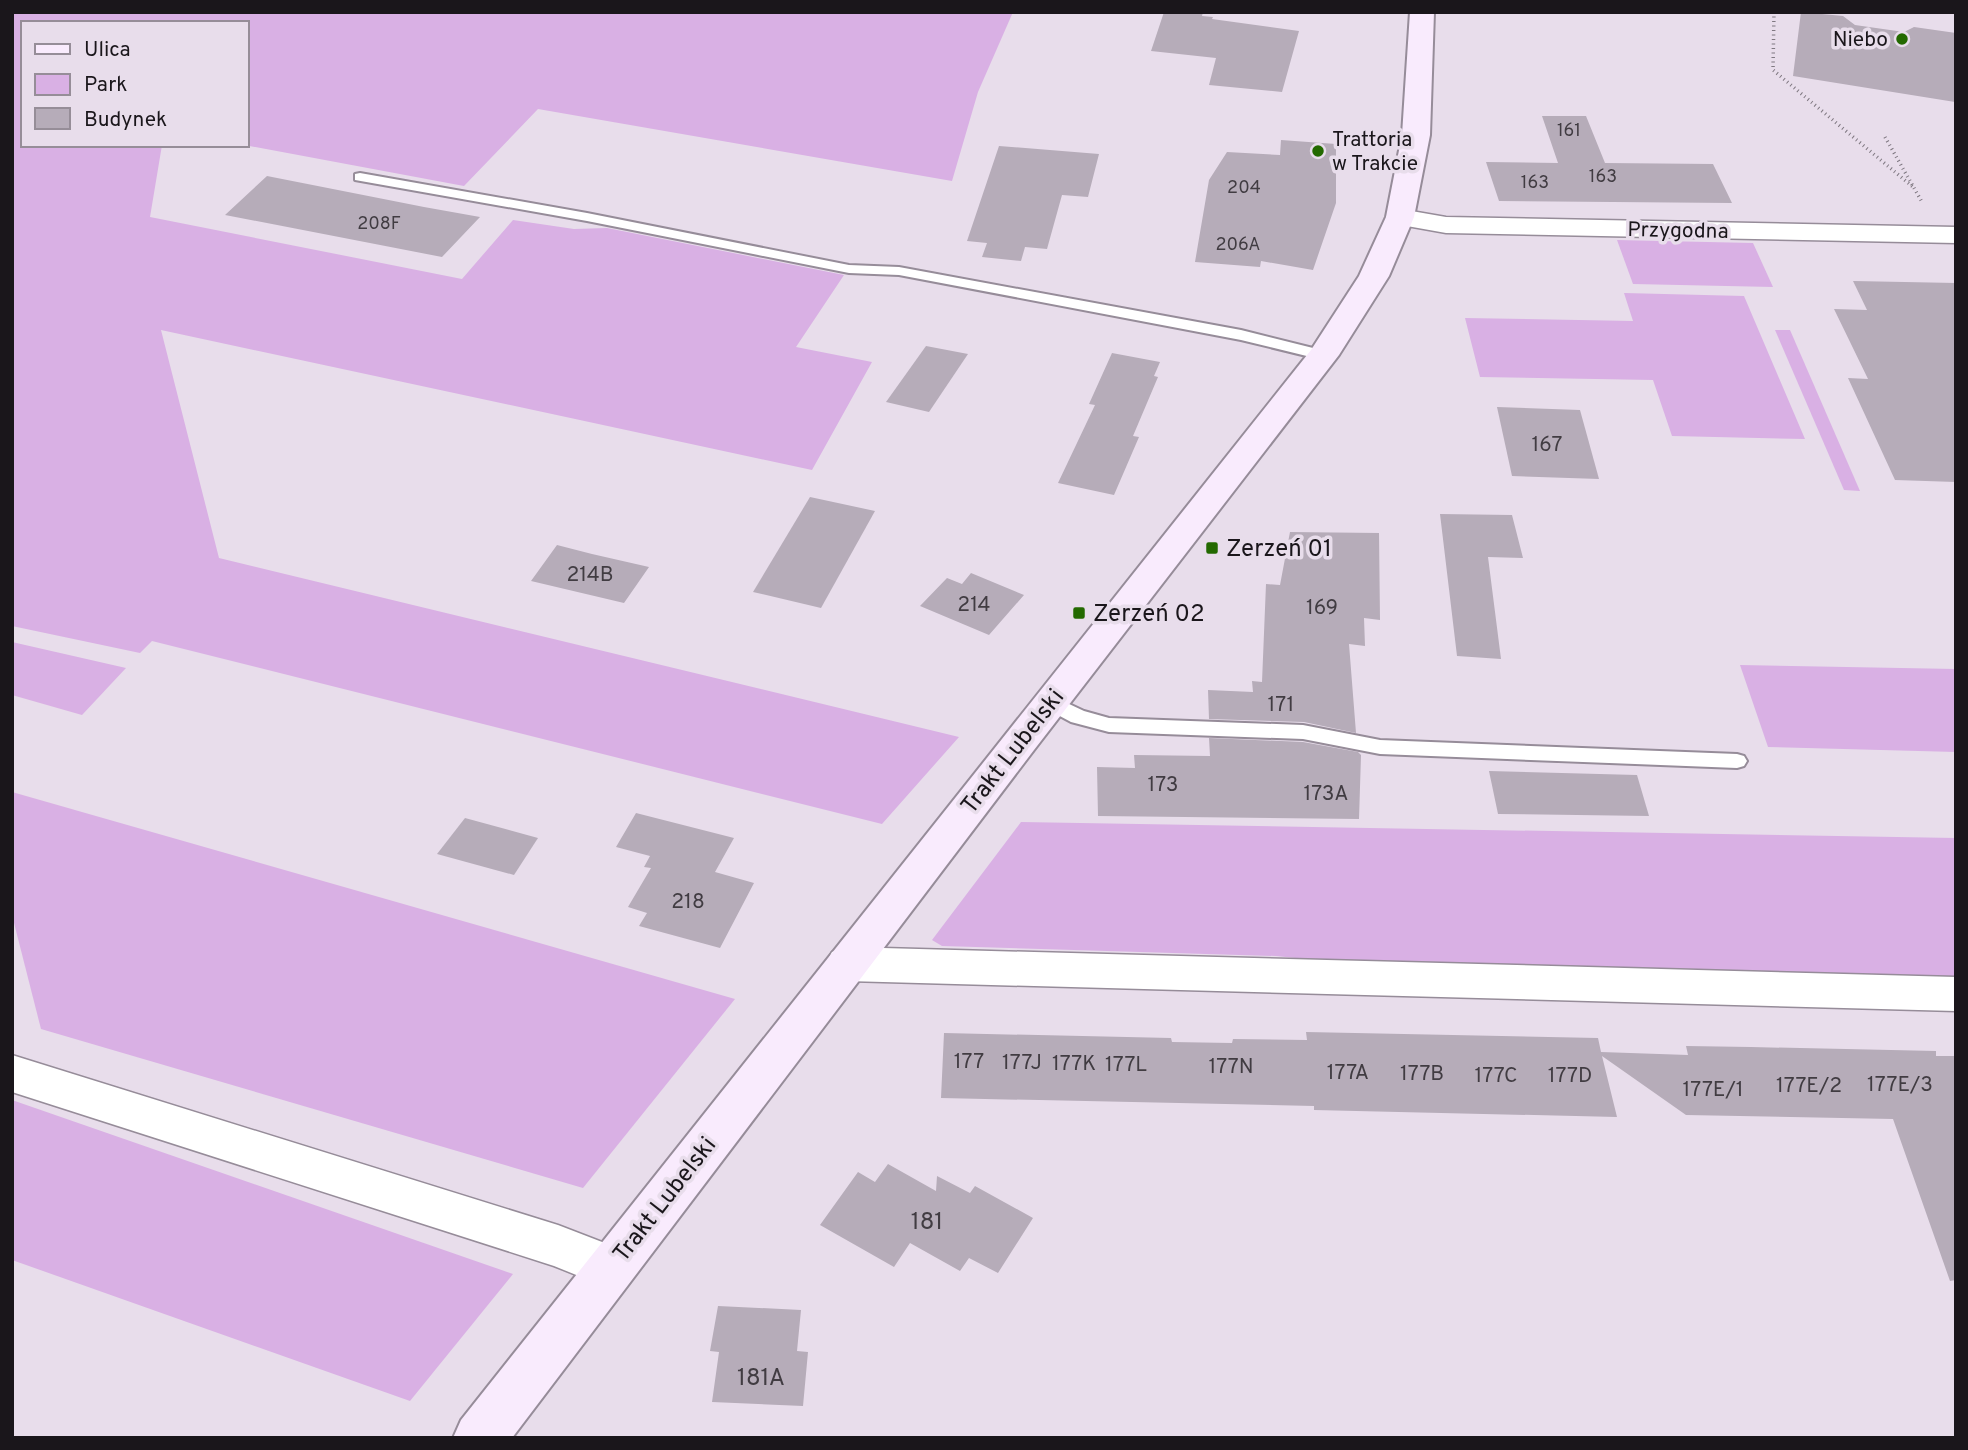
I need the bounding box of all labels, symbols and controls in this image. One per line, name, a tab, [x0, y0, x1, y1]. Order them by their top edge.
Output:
legend	[21, 21, 248, 147]
place label: Niebo	[1833, 27, 1888, 54]
marker: Niebo	[1894, 31, 1910, 47]
text: Ulica	[84, 37, 131, 64]
text: Park	[84, 72, 127, 99]
text: Budynek	[84, 107, 167, 134]
house number: 161	[1557, 120, 1581, 143]
place label: Trattoria w Trakcie	[1332, 127, 1418, 178]
marker: Trattoria w Trakcie	[1310, 143, 1326, 159]
house number: 163	[1589, 166, 1617, 189]
house number: 163	[1521, 172, 1549, 195]
house number: 204	[1227, 177, 1261, 200]
house number: 208F	[357, 213, 401, 236]
street label: Przygodna	[1627, 217, 1729, 246]
house number: 206A	[1215, 234, 1261, 257]
house number: 167	[1532, 432, 1562, 459]
place label: Zerzeń 01	[1226, 535, 1332, 565]
marker: Zerzeń 01	[1204, 540, 1220, 556]
house number: 214B	[566, 562, 614, 589]
house number: 214	[957, 592, 991, 619]
house number: 169	[1306, 595, 1338, 622]
place label: Zerzeń 02	[1093, 600, 1205, 630]
marker: Zerzeń 02	[1071, 605, 1087, 621]
street label: Trakt Lubelski	[955, 684, 1072, 821]
house number: 171	[1268, 692, 1294, 719]
house number: 173	[1147, 772, 1179, 799]
house number: 173A	[1303, 781, 1349, 808]
house number: 218	[671, 889, 705, 916]
house number: 177	[954, 1049, 984, 1076]
house number: 177J	[1002, 1050, 1042, 1077]
house number: 177K	[1052, 1051, 1096, 1078]
house number: 177L	[1105, 1052, 1147, 1079]
house number: 177N	[1208, 1054, 1254, 1081]
house number: 177A	[1327, 1060, 1369, 1087]
house number: 177B	[1400, 1061, 1444, 1088]
house number: 177C	[1474, 1063, 1518, 1090]
house number: 177D	[1548, 1063, 1592, 1090]
house number: 177E/3	[1867, 1072, 1933, 1099]
house number: 177E/2	[1776, 1073, 1842, 1100]
house number: 177E/1	[1682, 1077, 1744, 1104]
street label: Trakt Lubelski	[607, 1132, 724, 1269]
house number: 181	[911, 1208, 943, 1238]
house number: 181A	[737, 1364, 785, 1394]

